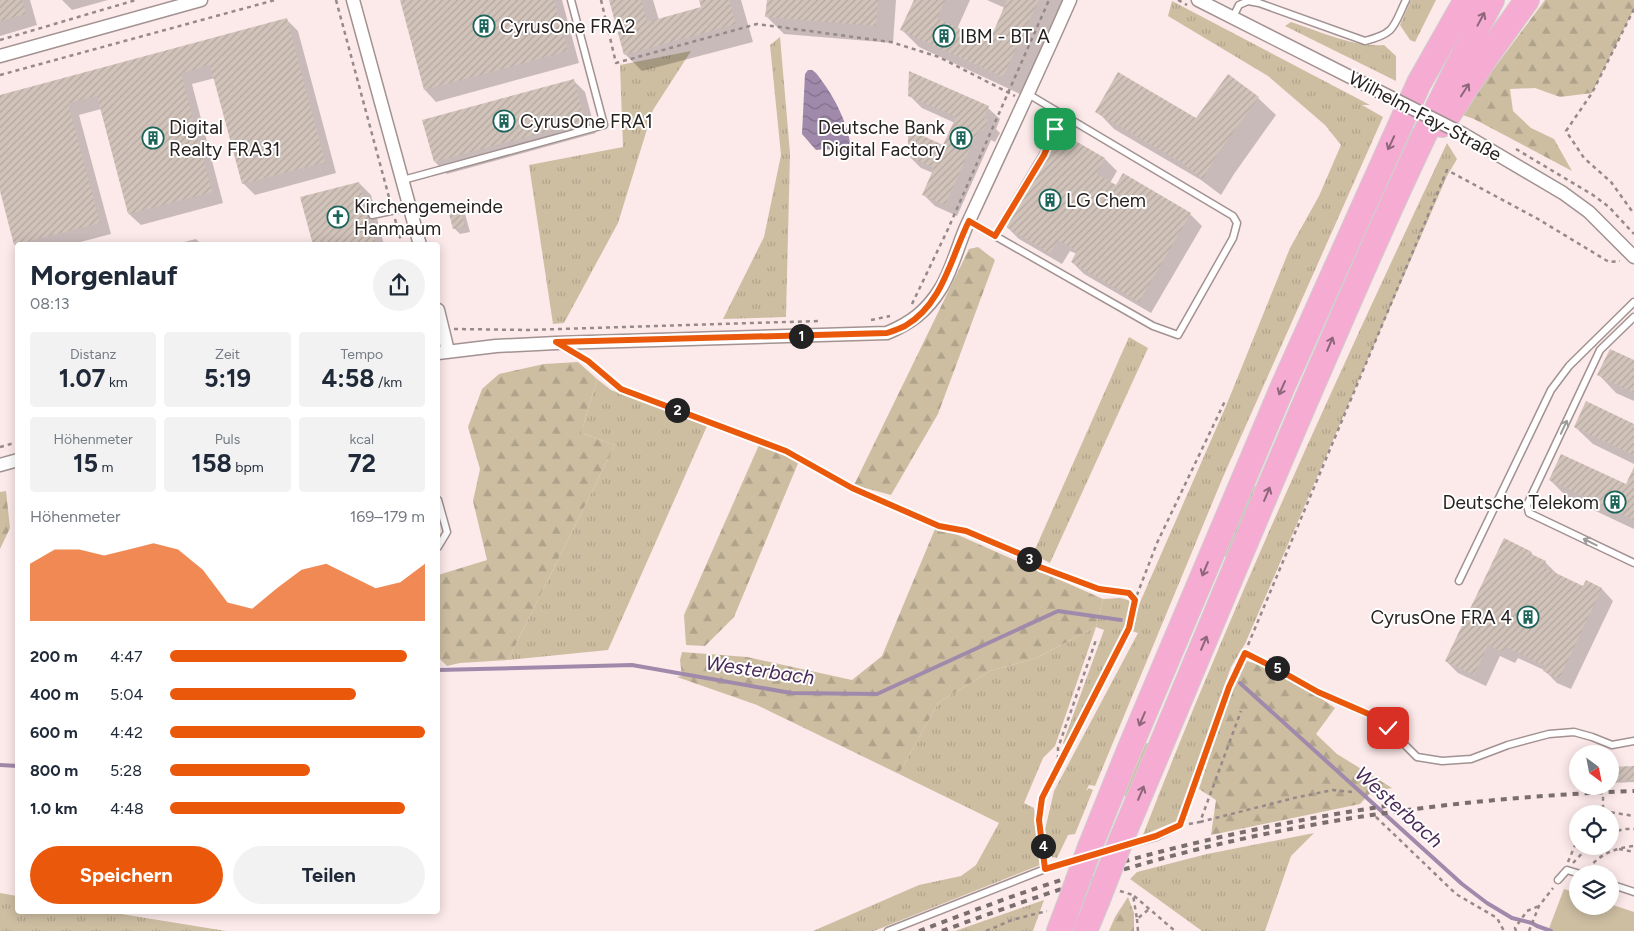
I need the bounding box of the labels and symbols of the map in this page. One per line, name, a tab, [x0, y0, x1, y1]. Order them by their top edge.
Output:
one-way arrow	[1477, 12, 1487, 27]
building icon: CyrusOne FRA2	[472, 14, 496, 38]
place label: CyrusOne FRA2	[500, 15, 636, 38]
building icon: IBM - BT A	[932, 24, 956, 48]
place label: IBM - BT A	[960, 25, 1050, 48]
street label: Wilhelm-Fay-Straße	[1345, 66, 1505, 166]
one-way arrow	[1460, 83, 1470, 97]
pin	[1034, 108, 1076, 150]
building icon: CyrusOne FRA1	[492, 109, 516, 133]
place label: CyrusOne FRA1	[520, 110, 653, 133]
place label: Digital Realty FRA31	[169, 116, 280, 161]
place label: Deutsche Bank Digital Factory	[818, 116, 946, 161]
building icon: Digital Realty FRA31	[141, 126, 165, 150]
building icon: Deutsche Bank Digital Factory	[949, 126, 973, 150]
one-way arrow	[1386, 135, 1396, 150]
building icon: LG Chem	[1038, 188, 1062, 212]
place label: LG Chem	[1066, 189, 1146, 212]
place label: Kirchengemeinde Hanmaum	[354, 195, 503, 240]
church icon: Kirchengemeinde Hanmaum	[326, 205, 350, 229]
pin: 1	[788, 324, 814, 348]
one-way arrow	[1326, 337, 1336, 352]
one-way arrow	[1277, 380, 1287, 395]
pin: 2	[664, 398, 690, 422]
one-way arrow	[1559, 419, 1569, 434]
one-way arrow	[1262, 487, 1272, 502]
building icon: Deutsche Telekom	[1603, 490, 1627, 514]
place label: Deutsche Telekom	[1443, 491, 1599, 514]
one-way arrow	[1583, 537, 1598, 546]
pin: 3	[1016, 546, 1042, 572]
one-way arrow	[1199, 561, 1209, 576]
building icon: CyrusOne FRA 4	[1516, 605, 1540, 629]
place label: CyrusOne FRA 4	[1370, 606, 1512, 629]
one-way arrow	[1200, 636, 1209, 652]
water label: Westerbach	[704, 650, 816, 690]
pin: 5	[1264, 656, 1290, 680]
pin	[1367, 707, 1409, 749]
one-way arrow	[1137, 711, 1146, 726]
north arrow	[1569, 745, 1619, 795]
water label: Westerbach	[1350, 761, 1448, 853]
one-way arrow	[1137, 786, 1146, 801]
pin: 4	[1030, 834, 1056, 858]

